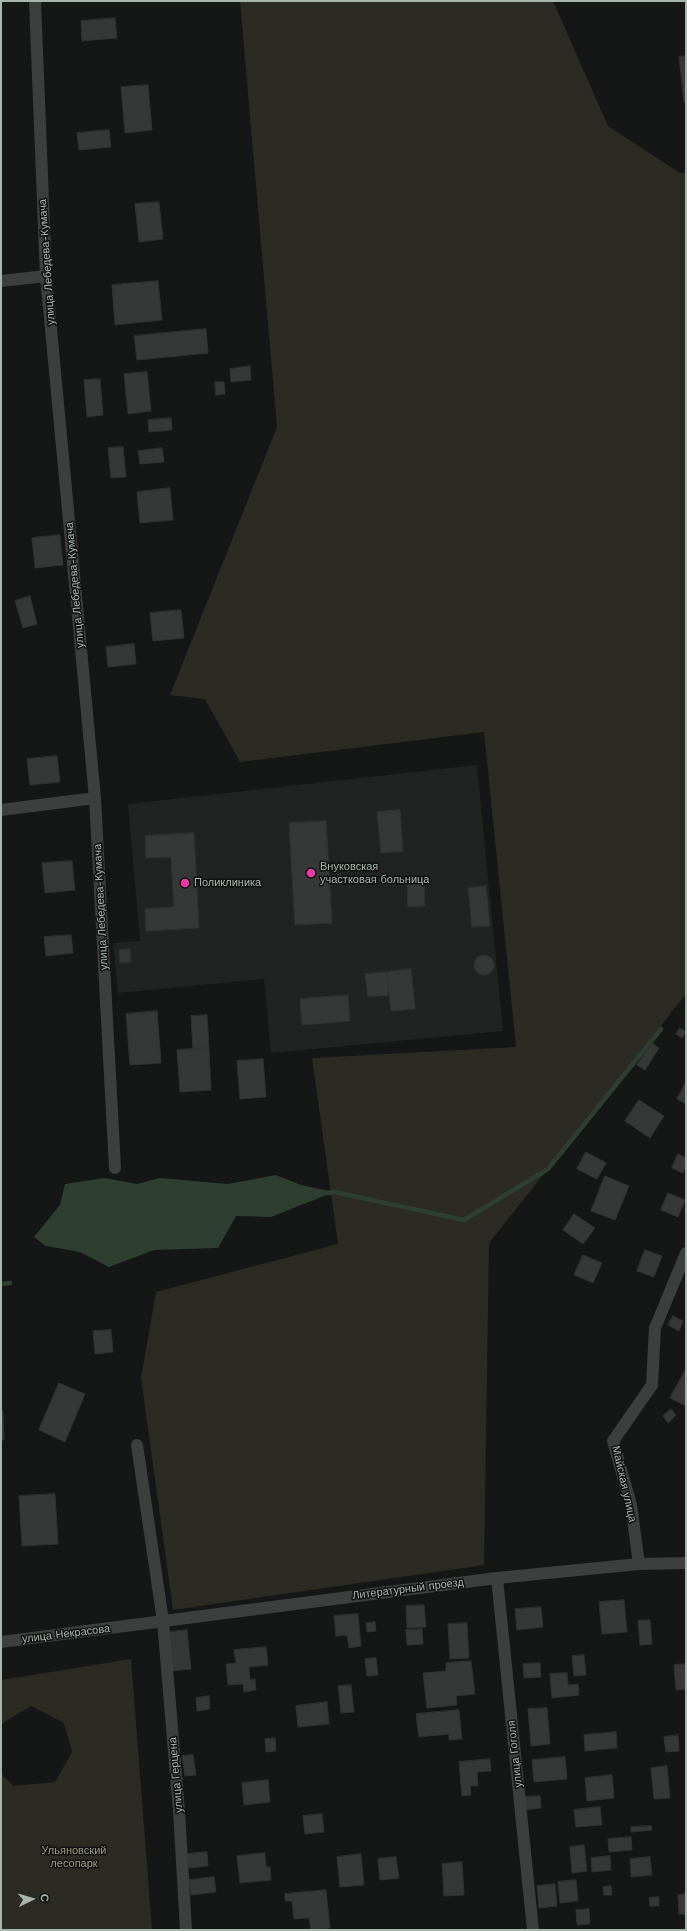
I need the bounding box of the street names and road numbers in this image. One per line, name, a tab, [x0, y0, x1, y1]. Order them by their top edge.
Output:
street label: улица Лебедева-Кумача	[36, 199, 58, 325]
street label: улица Лебедева-Кумача	[63, 522, 87, 648]
street label: улица Лебедева-Кумача	[91, 844, 111, 970]
street label: Майская улица	[609, 1444, 639, 1524]
street label: Литературный проезд	[352, 1576, 464, 1602]
street label: улица Некрасова	[21, 1622, 111, 1646]
street label: улица Гоголя	[505, 1720, 525, 1788]
street label: улица Герцена	[166, 1737, 186, 1813]

